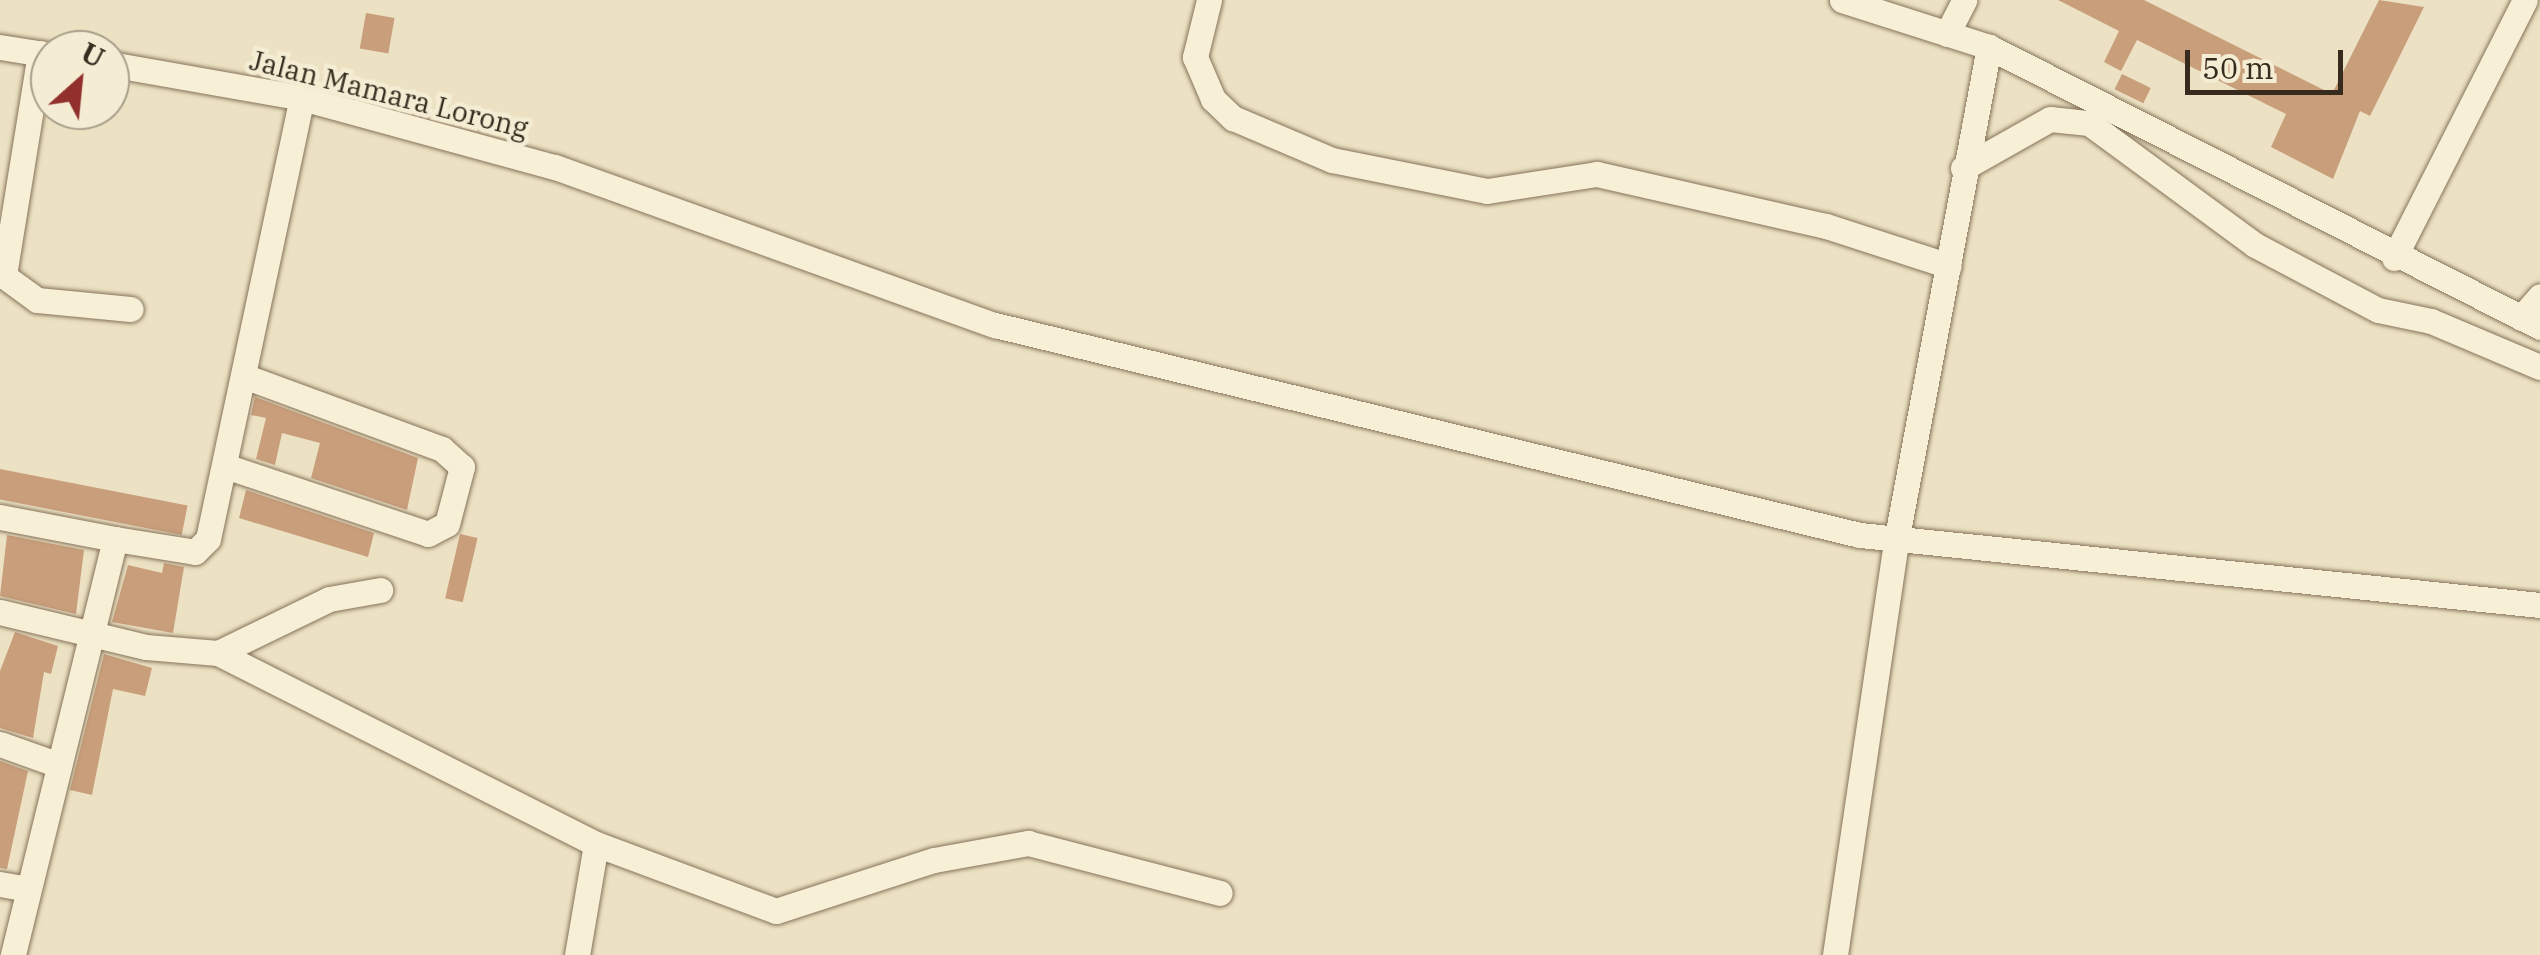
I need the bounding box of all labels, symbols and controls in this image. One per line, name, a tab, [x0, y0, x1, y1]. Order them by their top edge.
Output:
north arrow	[30, 30, 130, 130]
scale bar	[2190, 30, 2348, 92]
text: U	[75, 33, 111, 76]
street label: Jalan Mamara Lorong	[246, 43, 532, 145]
text: 50 m	[2202, 48, 2274, 87]

